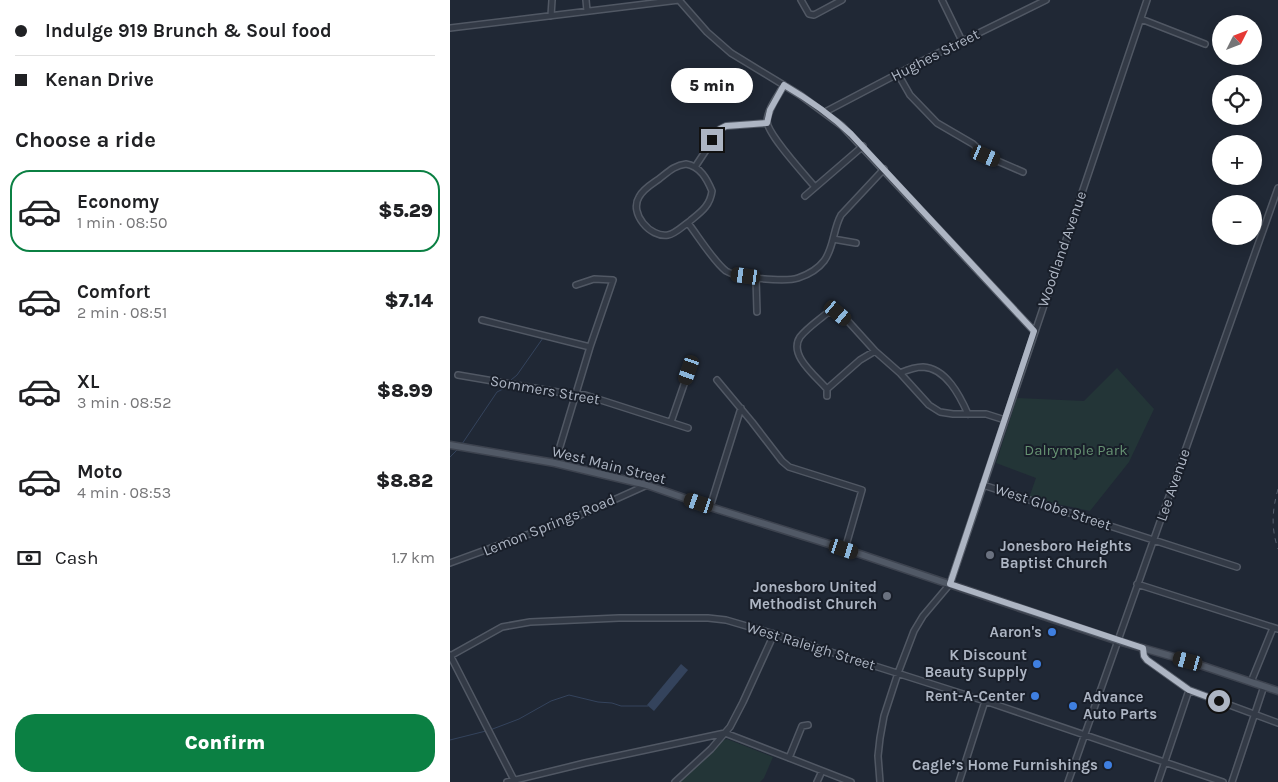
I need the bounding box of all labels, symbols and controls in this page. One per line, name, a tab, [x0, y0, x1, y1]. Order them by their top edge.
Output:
north arrow	[1212, 15, 1262, 65]
map controls	[1212, 15, 1262, 245]
text: Indulge 919 Brunch & Soul food	[45, 20, 332, 42]
street label: Hughes Street	[888, 25, 983, 85]
callout: 5 min	[671, 68, 753, 102]
text: Kenan Drive	[45, 69, 154, 91]
button: locate	[1212, 75, 1262, 125]
text: 5 min	[689, 76, 735, 95]
text: Choose a ride	[15, 127, 156, 153]
route end	[701, 129, 723, 151]
button: +	[1212, 135, 1262, 185]
car	[969, 143, 1002, 169]
icon: car	[17, 189, 62, 234]
street label: Woodland Avenue	[1034, 189, 1090, 309]
text: Economy	[77, 191, 159, 213]
button: −	[1212, 195, 1262, 245]
text: $5.29	[378, 200, 433, 222]
text: 1 min · 08:50	[77, 213, 167, 232]
car	[730, 266, 761, 286]
icon: car	[17, 279, 62, 324]
text: Comfort	[77, 281, 151, 303]
text: $7.14	[385, 290, 433, 312]
car	[821, 298, 854, 328]
text: 2 min · 08:51	[77, 303, 167, 322]
car	[677, 353, 700, 387]
icon: car	[17, 369, 62, 414]
text: XL	[77, 371, 99, 393]
street label: Sommers Street	[489, 371, 602, 409]
text: $8.99	[377, 380, 433, 402]
text: 3 min · 08:52	[77, 393, 171, 412]
park label: Dalrymple Park	[1024, 441, 1128, 459]
street label: West Main Street	[550, 442, 668, 488]
street label: Lee Avenue	[1152, 446, 1194, 524]
icon: car	[17, 459, 62, 504]
text: Moto	[77, 461, 123, 483]
text: $8.82	[376, 470, 433, 492]
street label: West Globe Street	[993, 480, 1114, 534]
text: 4 min · 08:53	[77, 483, 171, 502]
street label: Lemon Springs Road	[480, 490, 618, 560]
car	[682, 491, 715, 515]
car	[827, 537, 860, 561]
place label: Jonesboro Heights Baptist Church	[1000, 537, 1132, 572]
icon: cash	[15, 544, 43, 572]
text: Cash	[55, 547, 99, 569]
text: 1.7 km	[392, 548, 435, 567]
marker: Jonesboro Heights Baptist Church	[984, 549, 996, 561]
place label: Jonesboro United Methodist Church	[749, 578, 877, 613]
marker: Jonesboro United Methodist Church	[881, 590, 893, 602]
street label: West Raleigh Street	[744, 618, 878, 674]
place label: Aaron's	[990, 623, 1042, 641]
marker: Aaron's	[1046, 626, 1058, 638]
place label: K Discount Beauty Supply	[924, 646, 1027, 681]
car	[1171, 650, 1204, 672]
marker: K Discount Beauty Supply	[1031, 658, 1043, 670]
place label: Rent-A-Center	[925, 687, 1025, 705]
place label: Advance Auto Parts	[1083, 688, 1157, 723]
marker: Rent-A-Center	[1029, 690, 1041, 702]
route start	[1208, 690, 1230, 712]
marker: Advance Auto Parts	[1067, 700, 1079, 712]
button: Confirm	[15, 714, 435, 772]
place label: Cagle’s Home Furnishings	[912, 756, 1098, 774]
marker: Cagle’s Home Furnishings	[1102, 759, 1114, 771]

